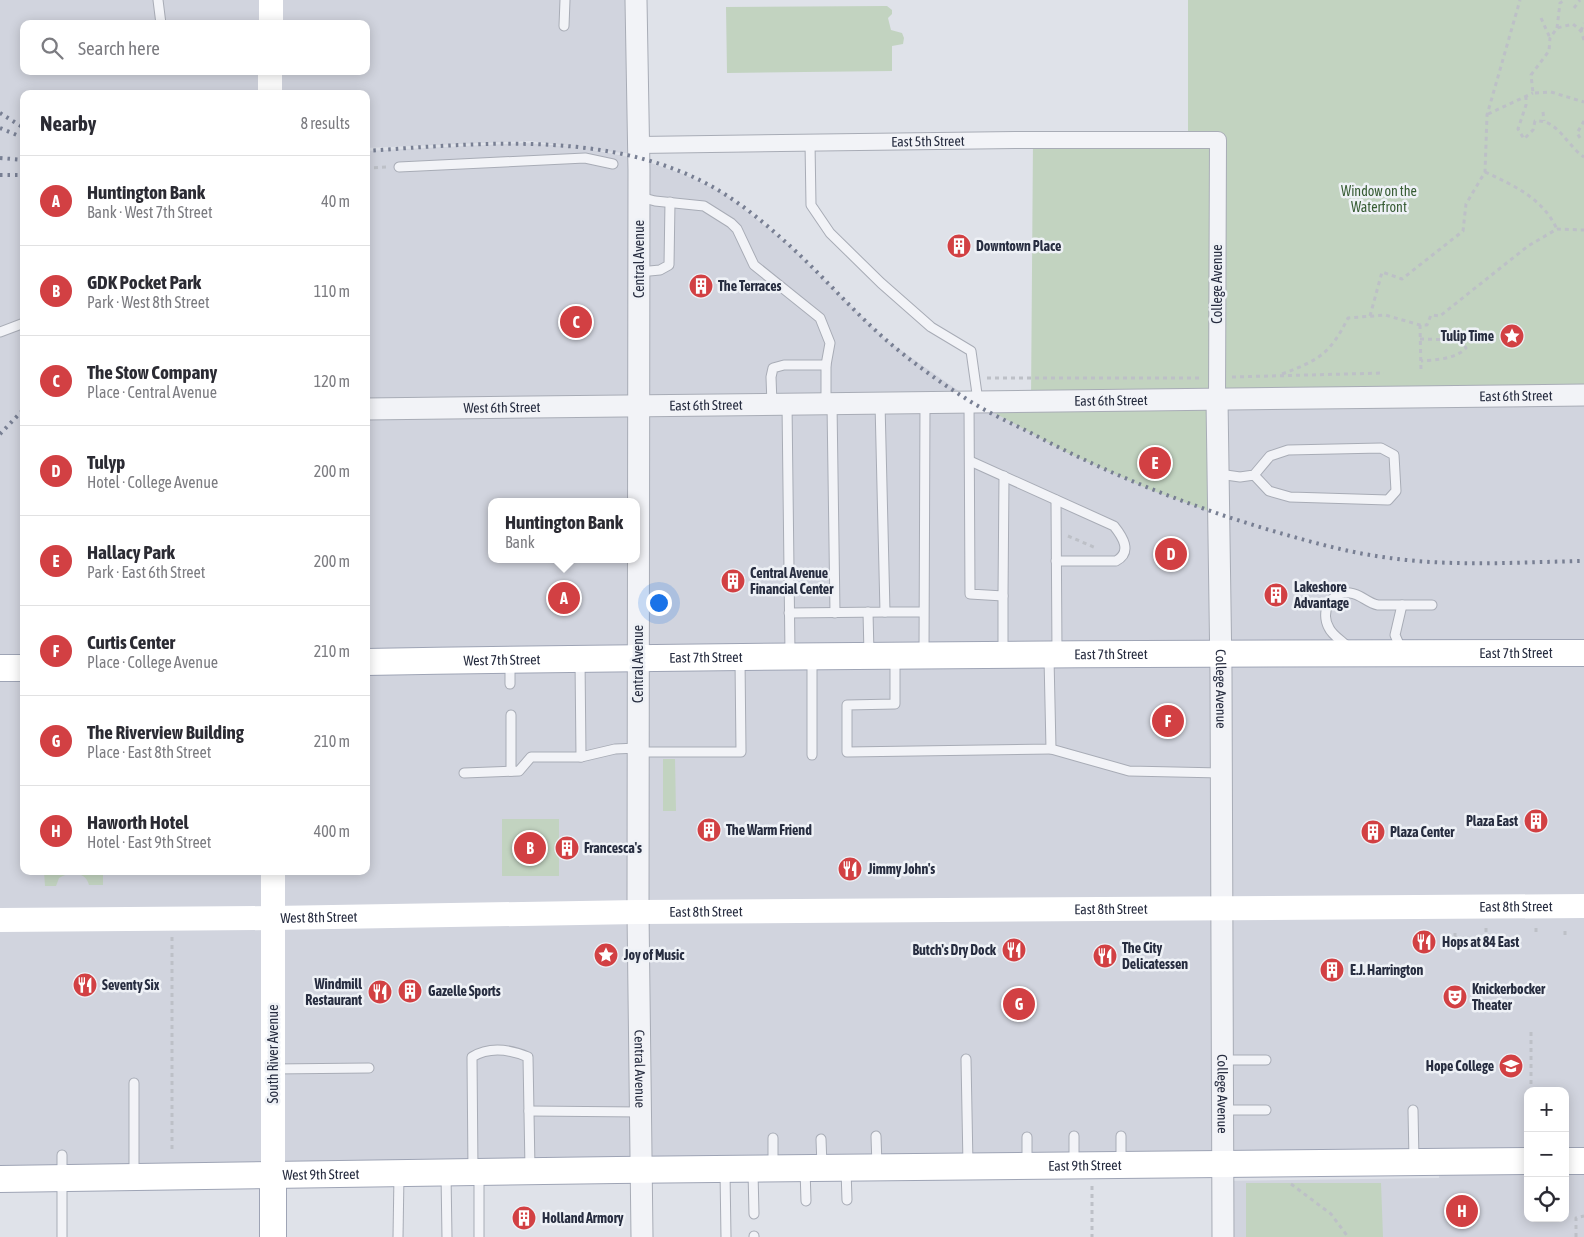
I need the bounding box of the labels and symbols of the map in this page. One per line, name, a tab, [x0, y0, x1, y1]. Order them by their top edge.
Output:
street label: East 5th Street	[891, 133, 965, 150]
park label: Window on the Waterfront	[1341, 183, 1417, 215]
street label: Central Avenue	[631, 220, 647, 298]
building icon: Downtown Place	[946, 233, 972, 259]
place label: Downtown Place	[976, 238, 1061, 254]
street label: College Avenue	[1209, 244, 1225, 324]
building icon: The Terraces	[688, 273, 714, 299]
place label: The Terraces	[718, 278, 782, 294]
pin: C	[560, 303, 592, 341]
place icon: Tulip Time	[1499, 323, 1525, 349]
place label: Tulip Time	[1441, 328, 1494, 344]
street label: East 6th Street	[1479, 387, 1553, 404]
street label: East 6th Street	[1074, 392, 1148, 409]
street label: East 6th Street	[669, 397, 743, 414]
street label: West 6th Street	[463, 399, 541, 416]
pin: E	[1139, 444, 1171, 482]
pin: D	[1155, 535, 1187, 573]
place label: Central Avenue Financial Center	[750, 565, 834, 597]
building icon: Central Avenue Financial Center	[720, 568, 746, 594]
pin: A	[548, 579, 580, 617]
place label: Lakeshore Advantage	[1293, 579, 1349, 611]
building icon: Lakeshore Advantage	[1263, 582, 1289, 608]
your location	[646, 590, 672, 616]
street label: Central Avenue	[630, 625, 646, 703]
street label: East 7th Street	[1479, 645, 1553, 661]
street label: East 7th Street	[1074, 646, 1148, 662]
street label: East 7th Street	[669, 649, 743, 666]
street label: College Avenue	[1213, 649, 1229, 729]
street label: West 7th Street	[463, 651, 541, 668]
pin: F	[1152, 702, 1184, 740]
building icon: Plaza East	[1523, 808, 1549, 834]
place label: Plaza East	[1466, 813, 1518, 829]
building icon: The Warm Friend	[696, 817, 722, 843]
building icon: Plaza Center	[1360, 819, 1386, 845]
place label: The Warm Friend	[726, 822, 812, 838]
place label: Plaza Center	[1390, 824, 1455, 840]
pin: B	[514, 829, 546, 867]
building icon: Francesca's	[554, 835, 580, 861]
place label: Francesca's	[584, 840, 642, 856]
restaurant icon: Jimmy John's	[837, 856, 863, 882]
place label: Jimmy John's	[867, 861, 935, 877]
street label: East 8th Street	[1479, 898, 1553, 915]
street label: East 8th Street	[1074, 901, 1148, 917]
street label: East 8th Street	[669, 903, 743, 920]
street label: West 8th Street	[280, 909, 358, 926]
restaurant icon: Hops at 84 East	[1411, 929, 1437, 955]
place label: Hops at 84 East	[1442, 934, 1519, 950]
restaurant icon: Butch's Dry Dock	[1001, 937, 1027, 963]
place label: The City Delicatessen	[1122, 940, 1188, 972]
place icon: Joy of Music	[593, 942, 619, 968]
place label: Butch's Dry Dock	[912, 942, 997, 958]
restaurant icon: The City Delicatessen	[1092, 943, 1118, 969]
place label: Joy of Music	[623, 947, 685, 963]
building icon: E.J. Harrington	[1319, 957, 1345, 983]
place label: E.J. Harrington	[1350, 962, 1423, 978]
restaurant icon: Seventy Six	[72, 972, 98, 998]
place label: Windmill Restaurant	[305, 976, 362, 1008]
place label: Seventy Six	[102, 977, 160, 993]
building icon: Gazelle Sports	[397, 978, 423, 1004]
restaurant icon: Windmill Restaurant	[367, 979, 393, 1005]
place label: Knickerbocker Theater	[1472, 981, 1546, 1013]
place label: Gazelle Sports	[428, 983, 501, 999]
theatre icon: Knickerbocker Theater	[1442, 984, 1468, 1010]
pin: G	[1003, 985, 1035, 1023]
street label: South River Avenue	[265, 1005, 281, 1103]
street label: Central Avenue	[631, 1030, 648, 1108]
school or university icon: Hope College	[1498, 1053, 1524, 1079]
street label: College Avenue	[1214, 1054, 1231, 1134]
place label: Hope College	[1426, 1058, 1494, 1074]
street label: East 9th Street	[1048, 1157, 1122, 1174]
street label: West 9th Street	[282, 1166, 360, 1183]
pin: H	[1446, 1192, 1478, 1230]
building icon: Holland Armory	[511, 1205, 537, 1231]
place label: Holland Armory	[542, 1210, 624, 1226]

